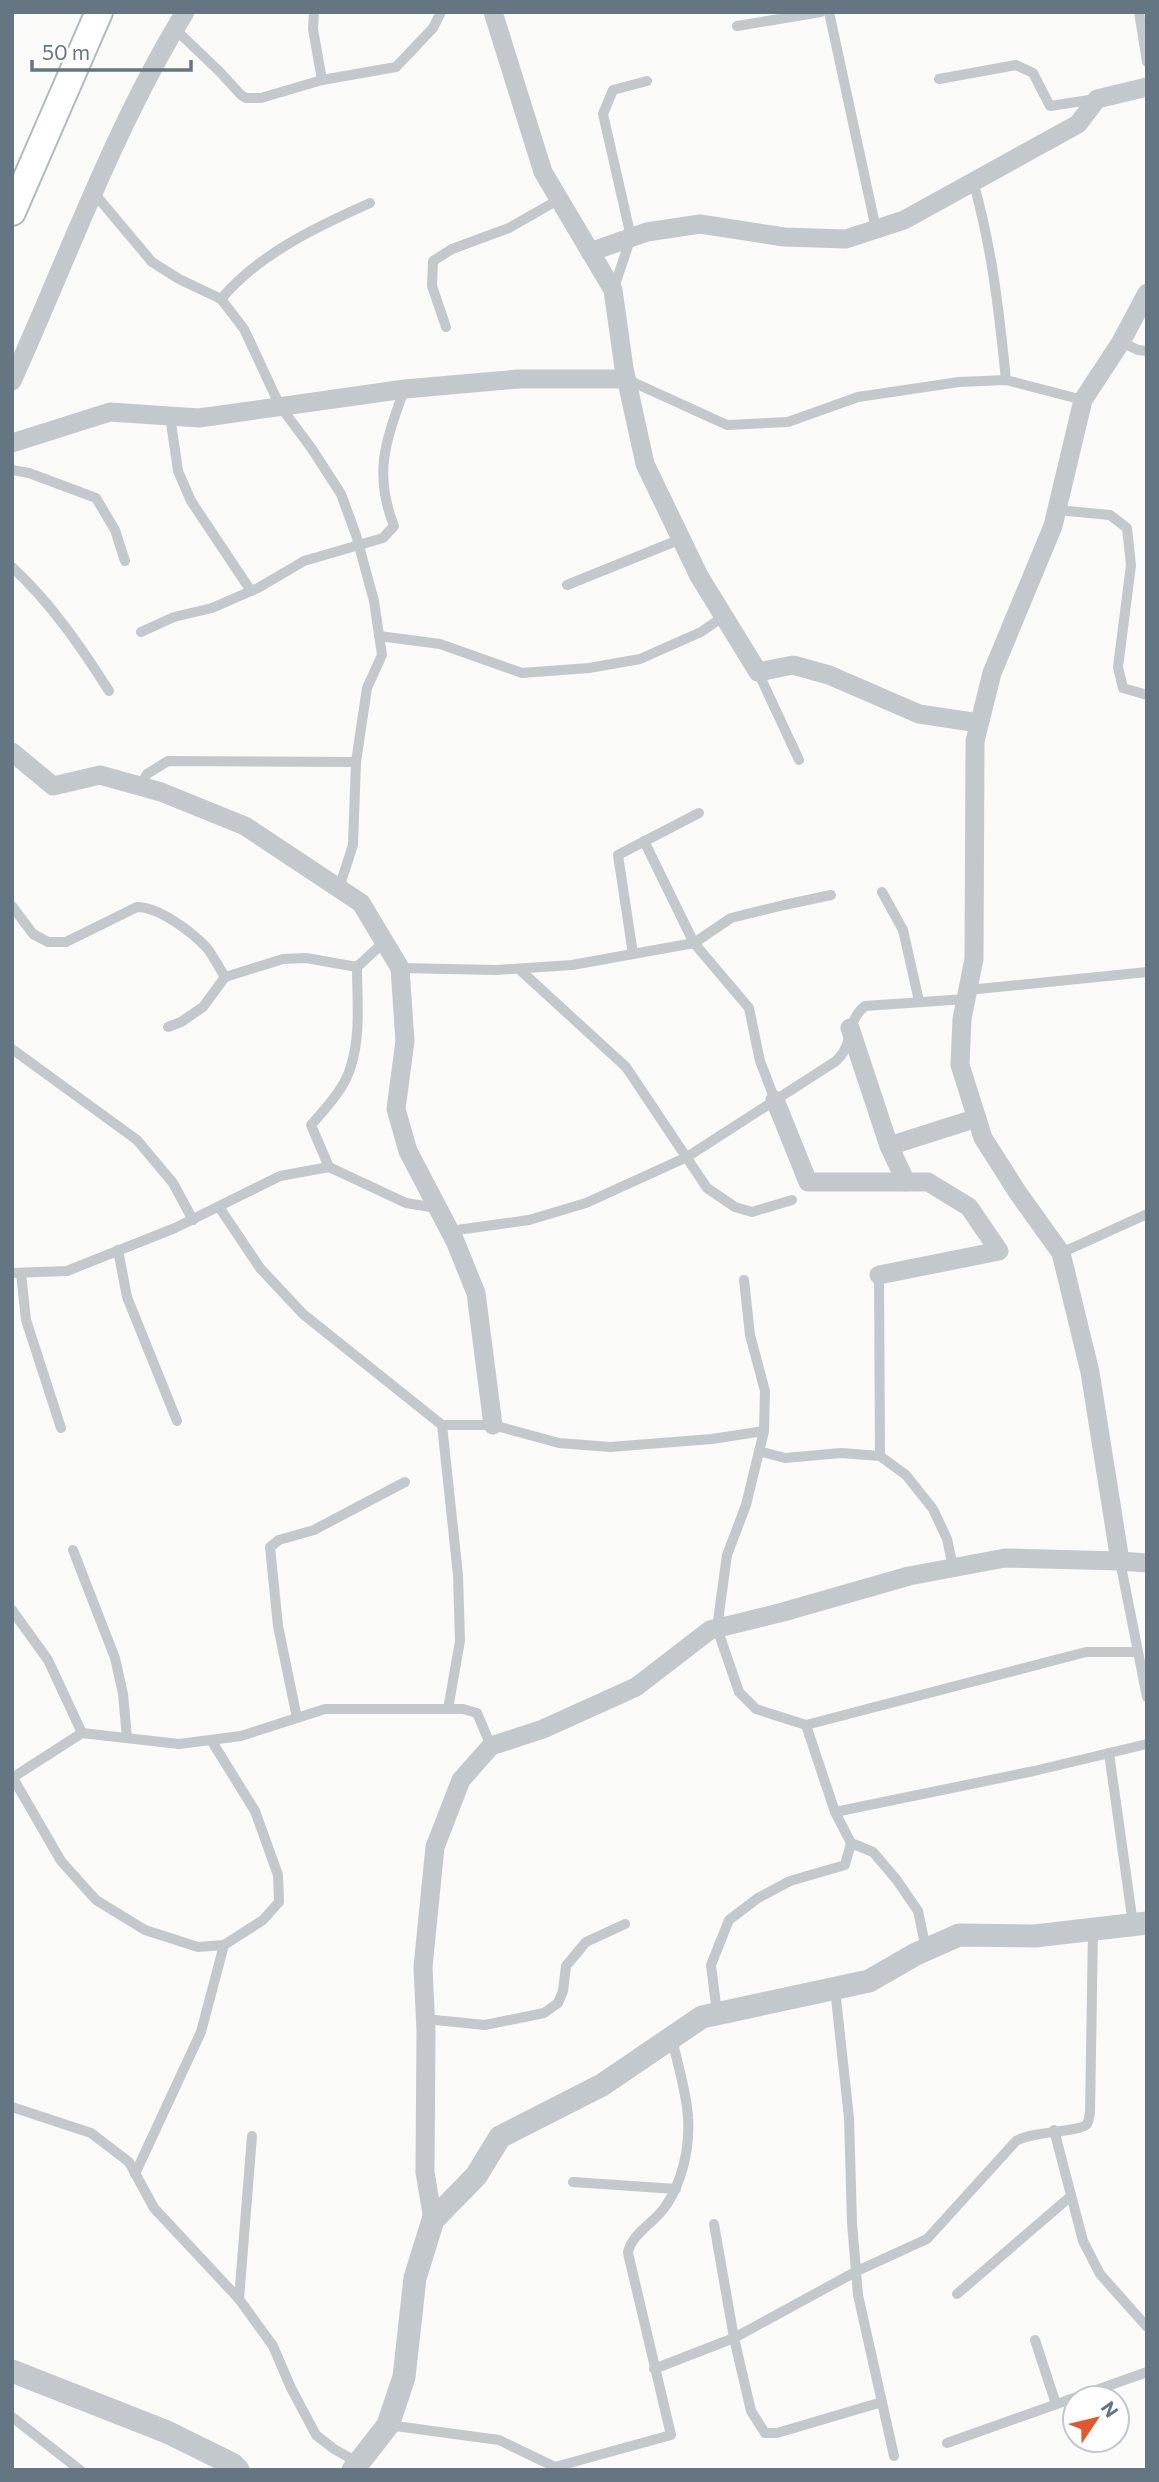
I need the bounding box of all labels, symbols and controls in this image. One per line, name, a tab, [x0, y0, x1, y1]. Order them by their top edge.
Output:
scale bar	[32, 28, 191, 72]
text: 50 m	[42, 39, 90, 64]
north arrow	[1061, 2384, 1131, 2454]
text: N	[1097, 2397, 1124, 2421]

